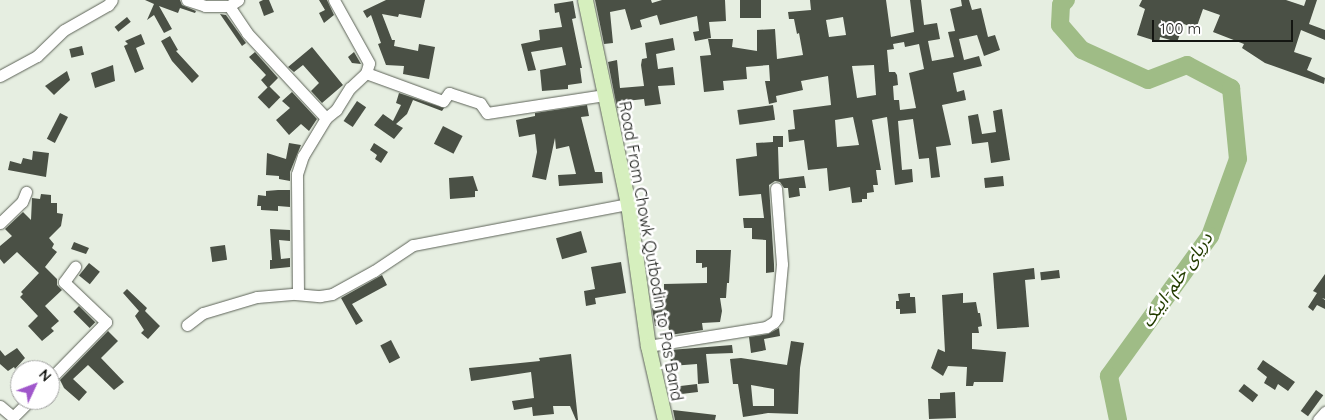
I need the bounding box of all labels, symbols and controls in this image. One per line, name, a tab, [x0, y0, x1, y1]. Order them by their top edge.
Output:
scale bar	[1155, 10, 1296, 42]
text: 100 m	[1160, 19, 1201, 38]
street label: Road From Chowk Qutbodin to Pas Band	[615, 100, 687, 402]
water label: دریای خلم-ایبک	[1136, 229, 1218, 331]
north arrow	[10, 360, 60, 410]
text: N	[35, 366, 55, 385]

